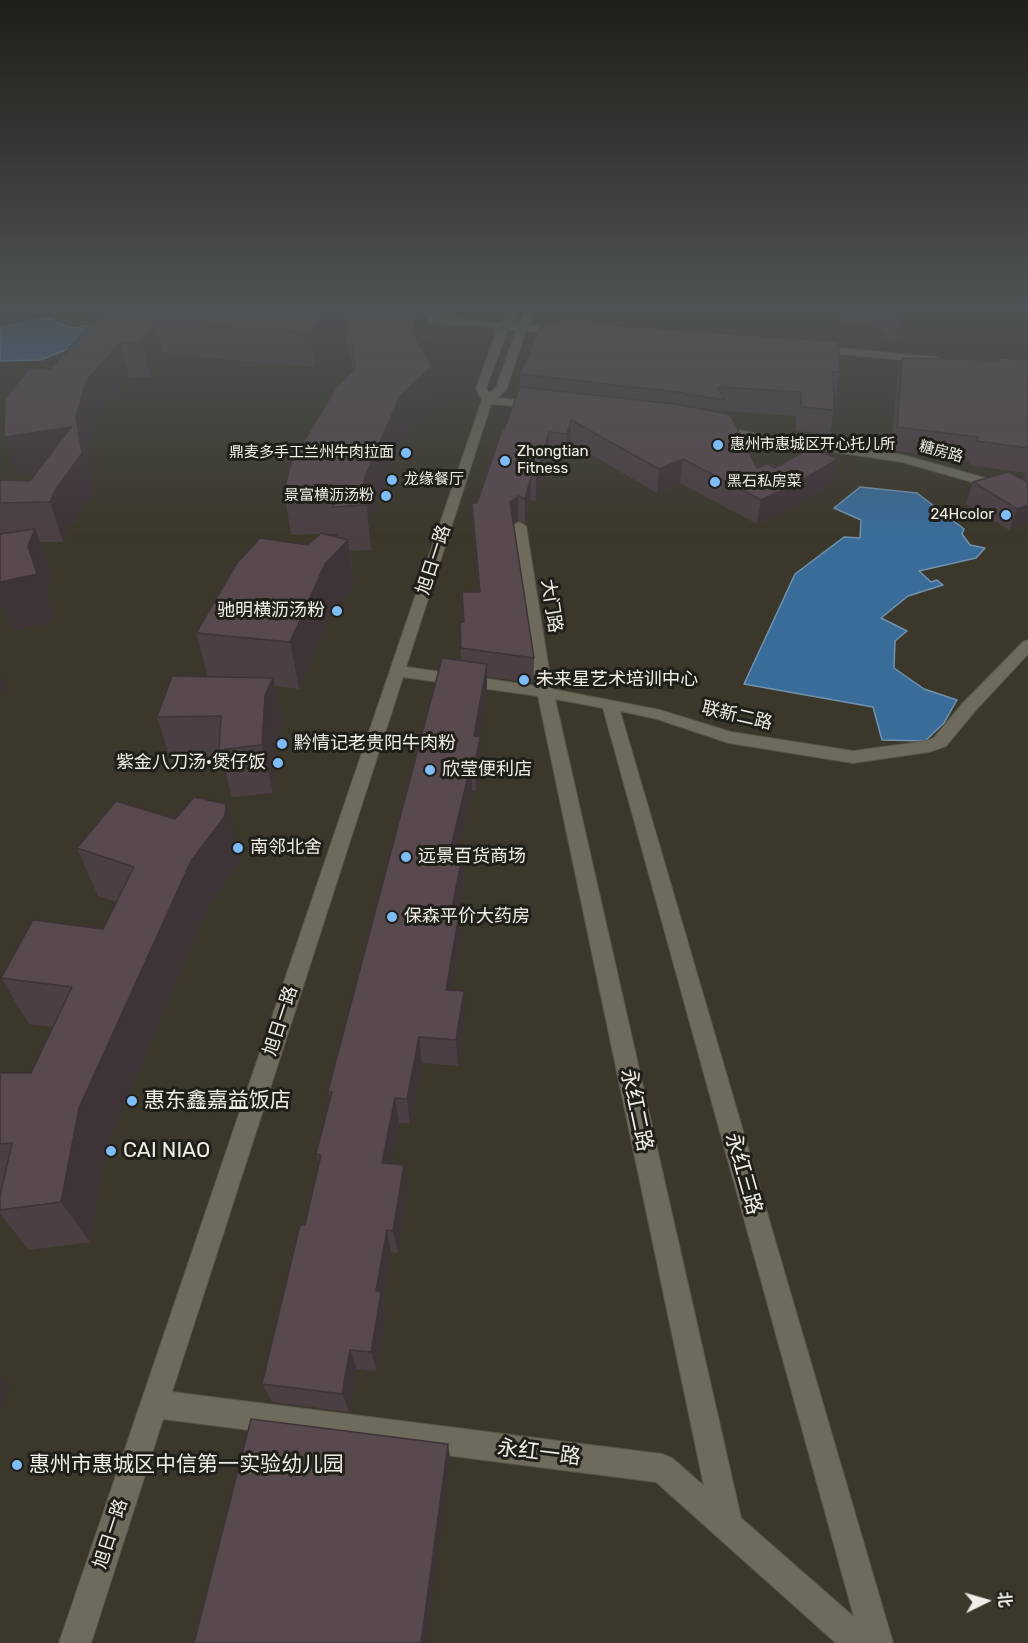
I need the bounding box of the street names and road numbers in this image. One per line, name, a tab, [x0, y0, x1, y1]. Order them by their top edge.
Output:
street label: 糖房路	[917, 437, 965, 467]
street label: 旭日一路	[413, 522, 455, 598]
street label: 大门路	[536, 578, 566, 634]
street label: 联新二路	[699, 697, 775, 735]
street label: 旭日一路	[260, 983, 302, 1059]
street label: 永红二路	[615, 1066, 657, 1154]
street label: 永红三路	[719, 1130, 767, 1218]
street label: 永红一路	[496, 1435, 582, 1471]
street label: 旭日一路	[90, 1496, 132, 1572]

